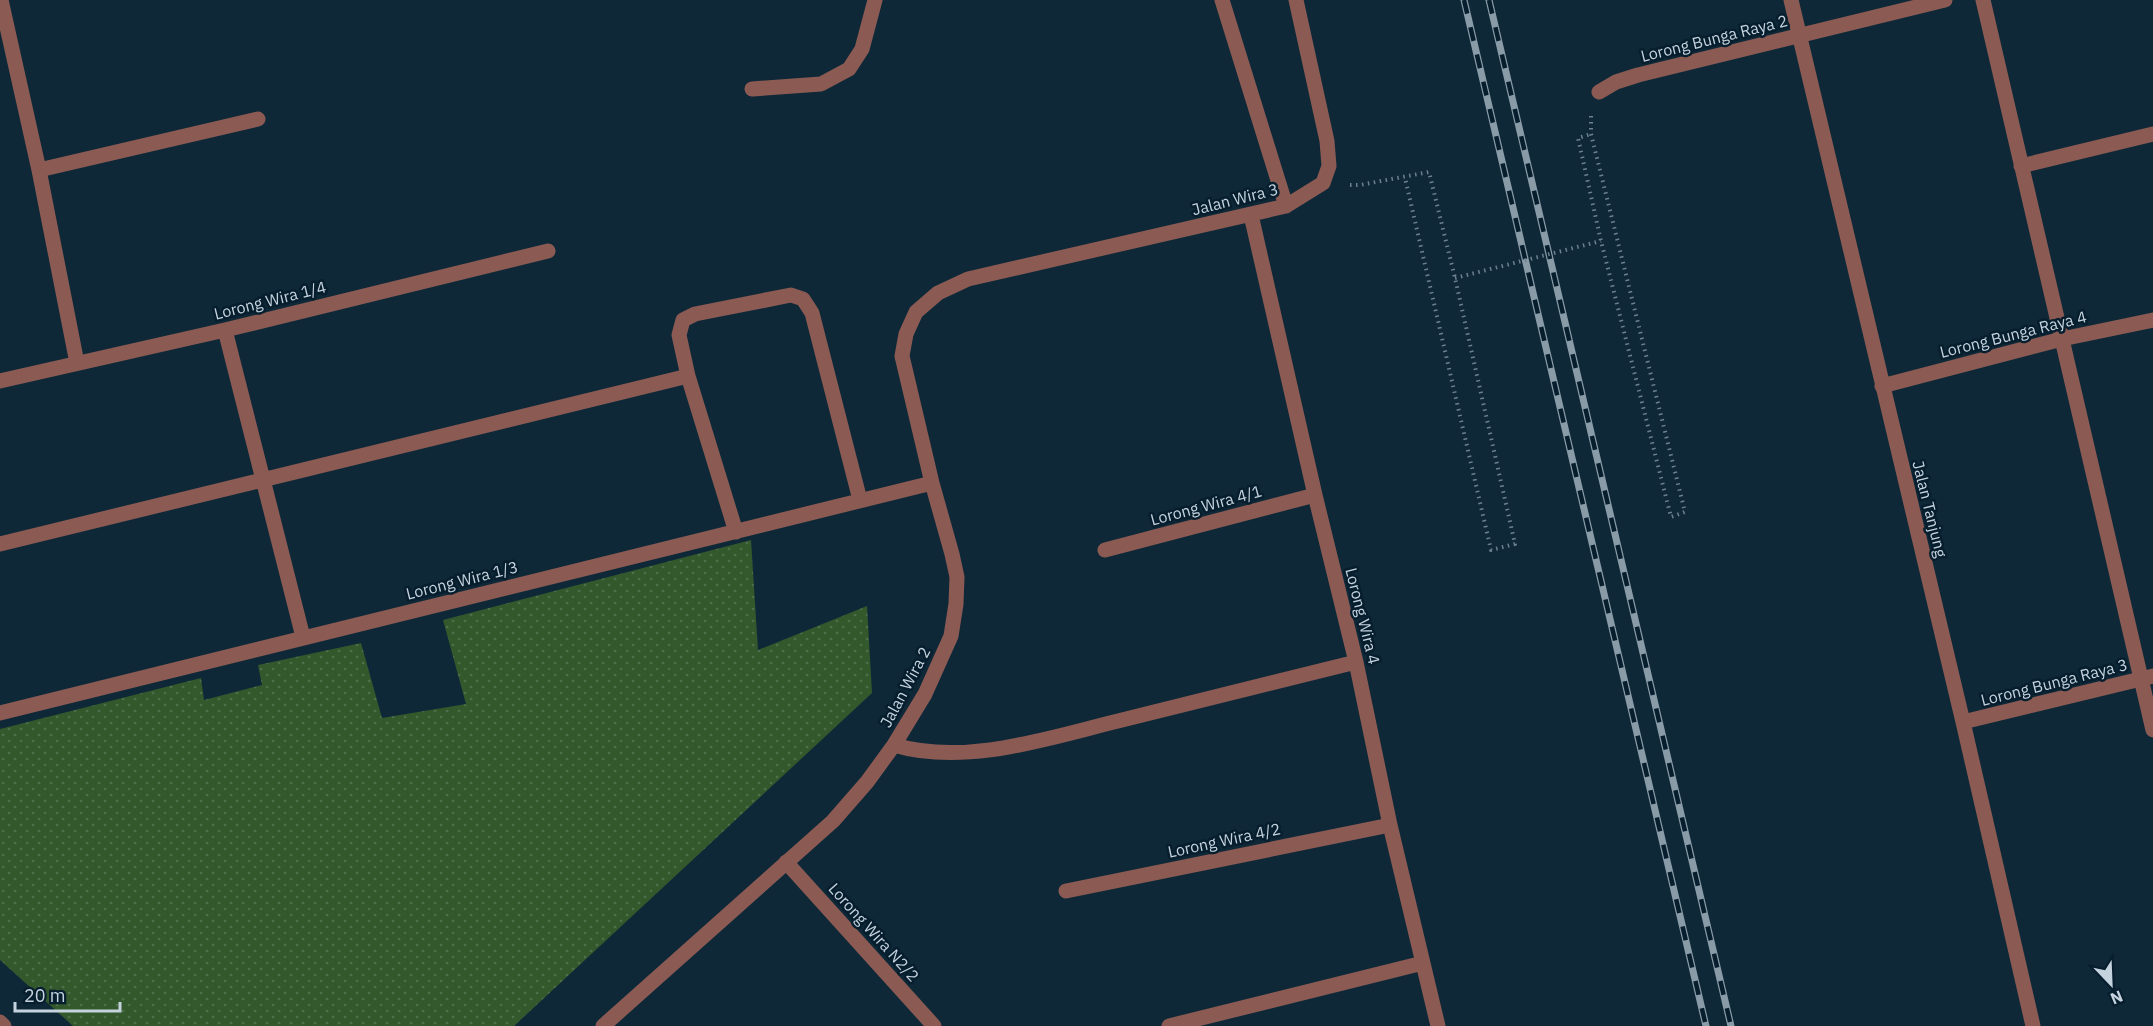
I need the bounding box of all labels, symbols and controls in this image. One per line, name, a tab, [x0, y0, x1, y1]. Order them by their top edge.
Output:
street label: Lorong Bunga Raya 2	[1639, 10, 1789, 66]
street label: Jalan Wira 3	[1190, 179, 1280, 219]
street label: Lorong Wira 1/4	[212, 276, 328, 324]
street label: Lorong Bunga Raya 4	[1938, 306, 2088, 362]
street label: Jalan Tanjung	[1908, 459, 1952, 560]
street label: Lorong Wira 4/1	[1148, 481, 1264, 529]
street label: Lorong Wira 1/3	[404, 556, 520, 604]
street label: Lorong Wira 4	[1341, 566, 1385, 666]
street label: Jalan Wira 2	[875, 643, 935, 731]
street label: Lorong Bunga Raya 3	[1979, 654, 2129, 710]
street label: Lorong Wira 4/2	[1166, 818, 1282, 862]
street label: Lorong Wira N2/2	[824, 879, 924, 985]
north arrow	[2081, 954, 2141, 1014]
scale bar	[15, 975, 120, 1013]
text: 20 m	[24, 984, 66, 1007]
text: N	[2108, 986, 2126, 1009]

